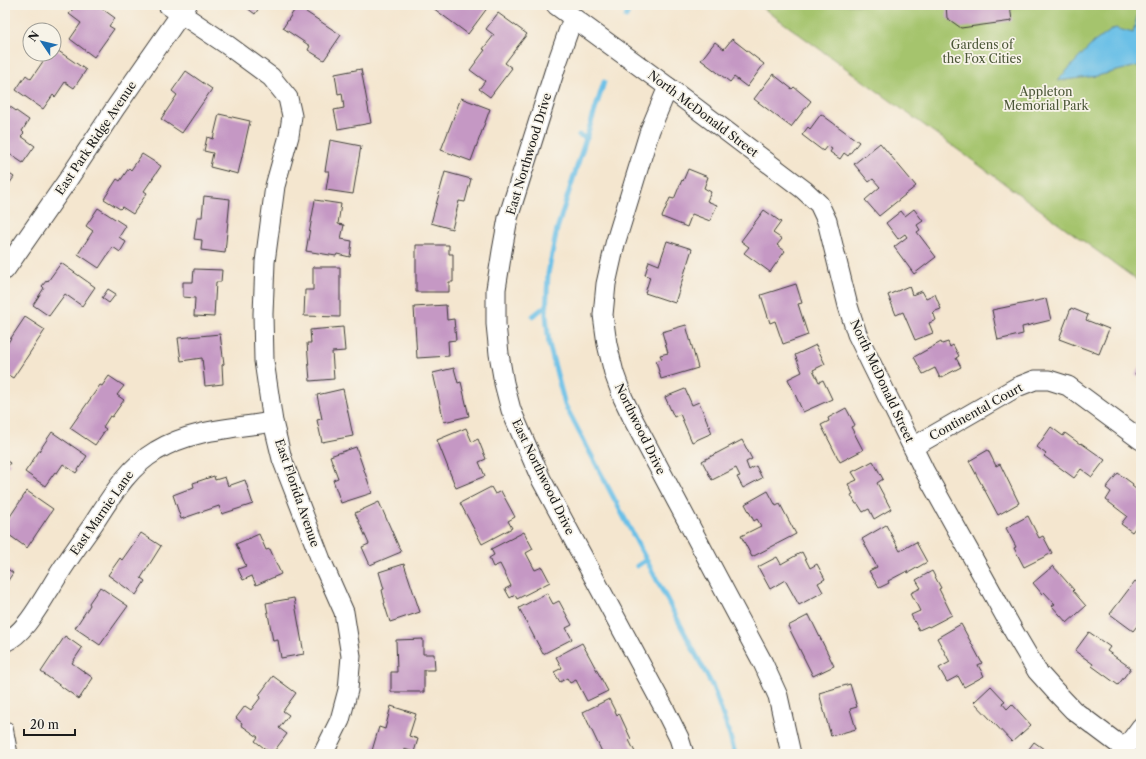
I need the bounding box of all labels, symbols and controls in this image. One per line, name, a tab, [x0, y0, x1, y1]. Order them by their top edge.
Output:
north arrow	[22, 22, 62, 62]
text: N	[25, 28, 43, 44]
park label: Gardens of the Fox Cities	[943, 37, 1021, 66]
street label: North McDonald Street	[645, 67, 762, 160]
street label: East Park Ridge Avenue	[52, 78, 140, 198]
park label: Appleton Memorial Park	[1004, 84, 1090, 113]
street label: East Northwood Drive	[503, 91, 554, 217]
street label: North McDonald Street	[847, 317, 918, 445]
street label: Continental Court	[926, 379, 1026, 443]
street label: Northwood Drive	[612, 381, 669, 477]
street label: East Northwood Drive	[509, 417, 578, 537]
street label: East Florida Avenue	[272, 437, 323, 549]
street label: East Marnie Lane	[67, 467, 137, 558]
scale bar	[24, 711, 75, 737]
text: 20 m	[30, 717, 59, 732]

